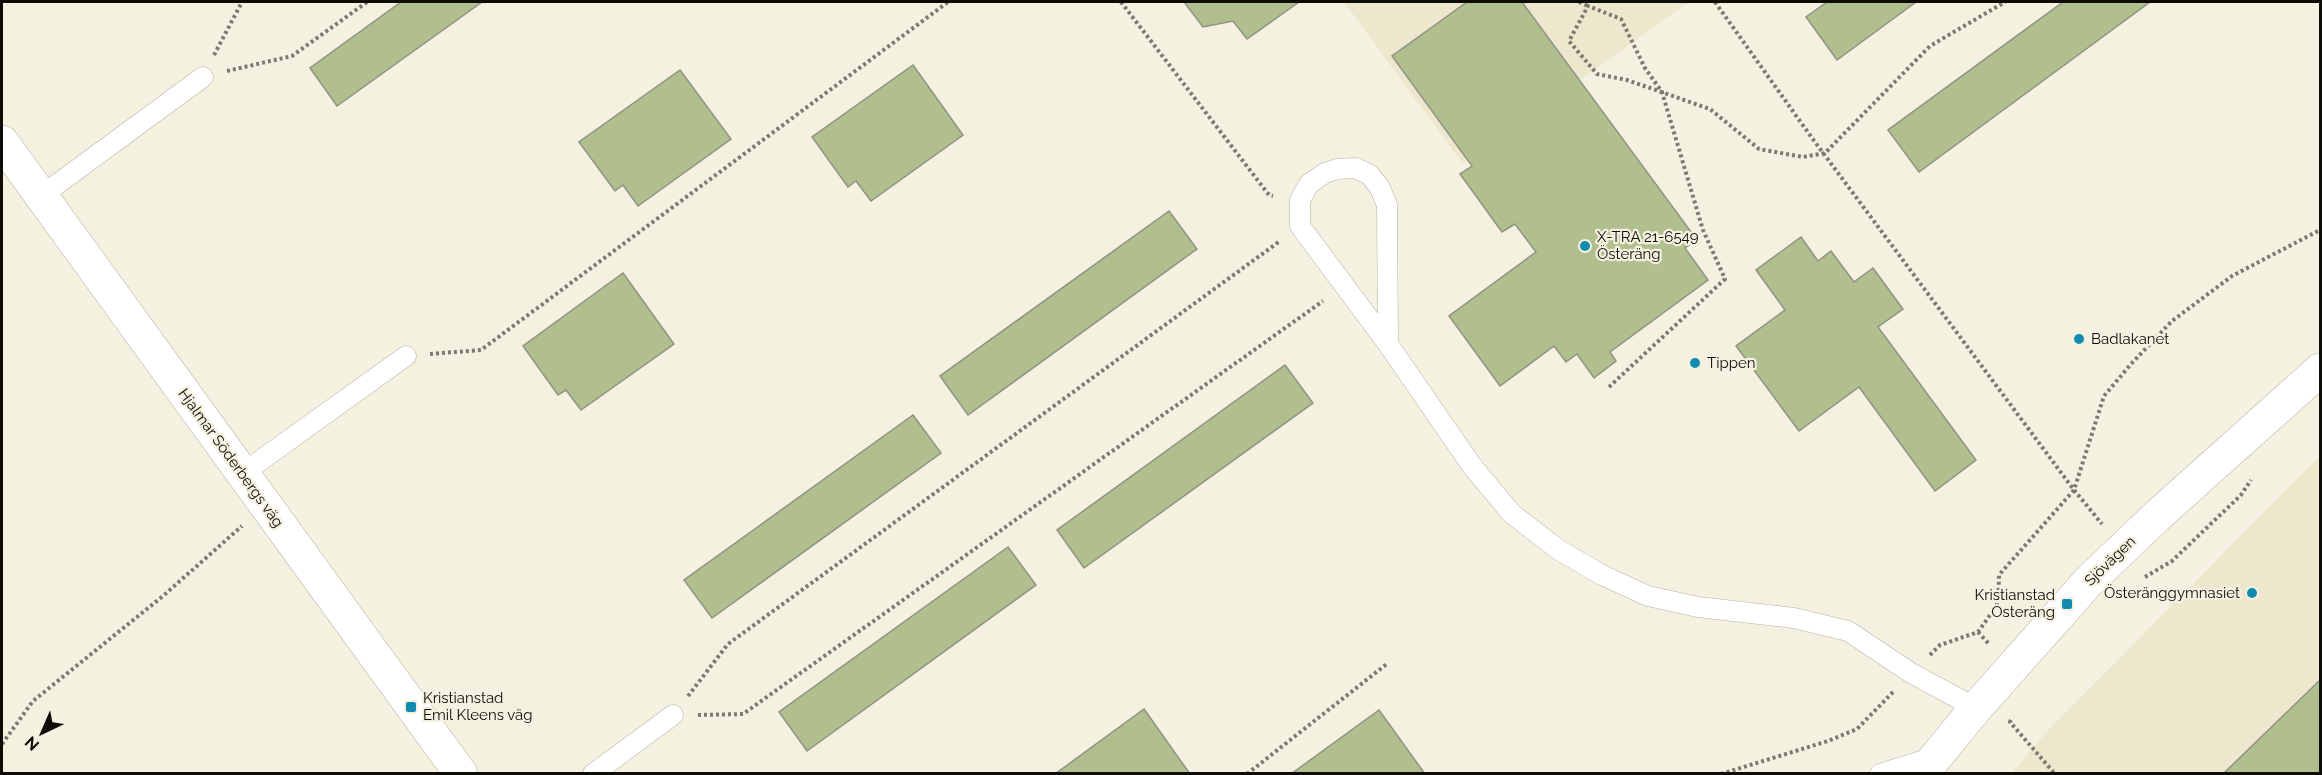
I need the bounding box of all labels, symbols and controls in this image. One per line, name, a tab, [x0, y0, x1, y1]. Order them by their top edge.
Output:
place label: X-TRA 21-6549 Österäng	[1597, 228, 1699, 263]
marker: X-TRA 21-6549 Österäng	[1578, 239, 1592, 253]
place label: Badlakanet	[2091, 330, 2169, 348]
marker: Badlakanet	[2072, 332, 2086, 346]
place label: Tippen	[1707, 354, 1755, 372]
marker: Tippen	[1688, 356, 1702, 370]
street label: Hjalmar Söderbergs väg	[175, 385, 287, 531]
street label: Sjövägen	[2081, 532, 2139, 590]
place label: Österänggymnasiet	[2104, 583, 2240, 602]
place label: Kristianstad Österäng	[1975, 586, 2055, 621]
marker: Österänggymnasiet	[2245, 586, 2259, 600]
marker: Kristianstad Österäng	[2060, 597, 2074, 611]
place label: Kristianstad Emil Kleens väg	[423, 689, 533, 724]
marker: Kristianstad Emil Kleens väg	[404, 700, 418, 714]
north arrow	[12, 703, 72, 763]
text: N	[21, 732, 43, 755]

